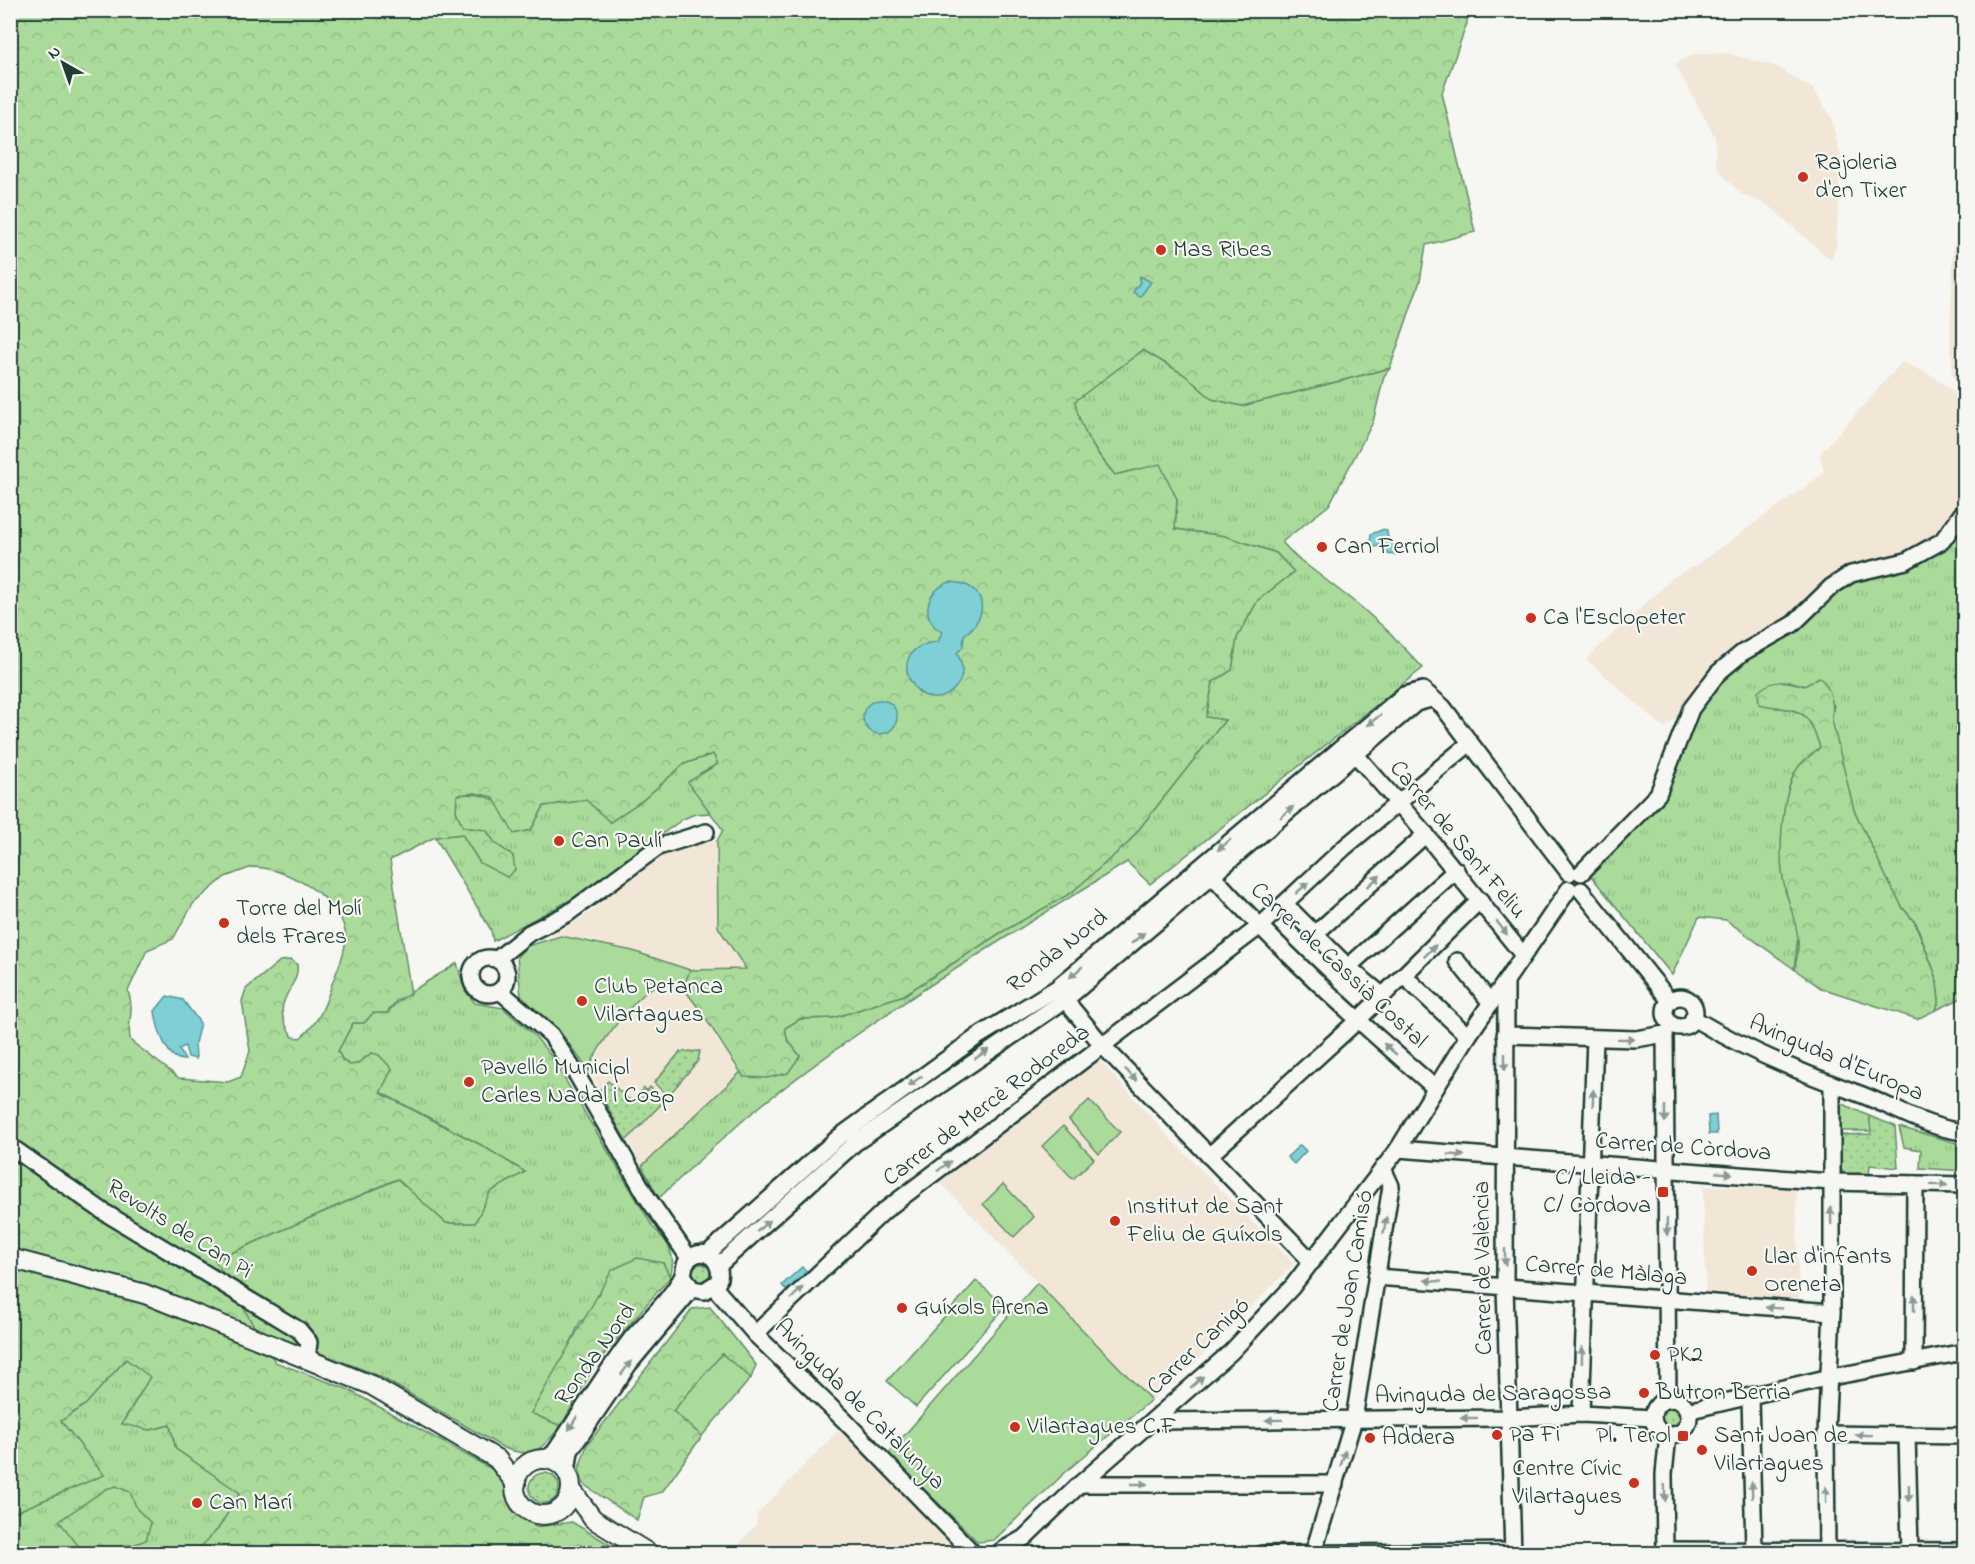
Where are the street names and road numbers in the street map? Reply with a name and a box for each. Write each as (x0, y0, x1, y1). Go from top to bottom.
street label: Carrer de Sant Feliu (1380, 753, 1534, 927)
street label: Carrer de Cassià Costal (1241, 874, 1435, 1058)
street label: Ronda Nord (1000, 901, 1116, 1003)
street label: Avinguda d'Europa (1743, 1006, 1929, 1112)
street label: Carrer de Mercè Rodoreda (876, 1016, 1098, 1196)
street label: Carrer de Còrdova (1594, 1124, 1772, 1172)
street label: Revolts de Can Pi (99, 1171, 259, 1289)
street label: Carrer de València (1465, 1181, 1503, 1355)
street label: Carrer de Joan Camisó (1314, 1188, 1384, 1414)
street label: Carrer de Màlaga (1523, 1247, 1689, 1297)
street label: Carrer Canigó (1139, 1290, 1259, 1404)
street label: Ronda Nord (547, 1296, 646, 1414)
street label: Avinguda de Catalunya (764, 1311, 953, 1500)
street label: Avinguda de Saragossa (1374, 1375, 1612, 1415)

